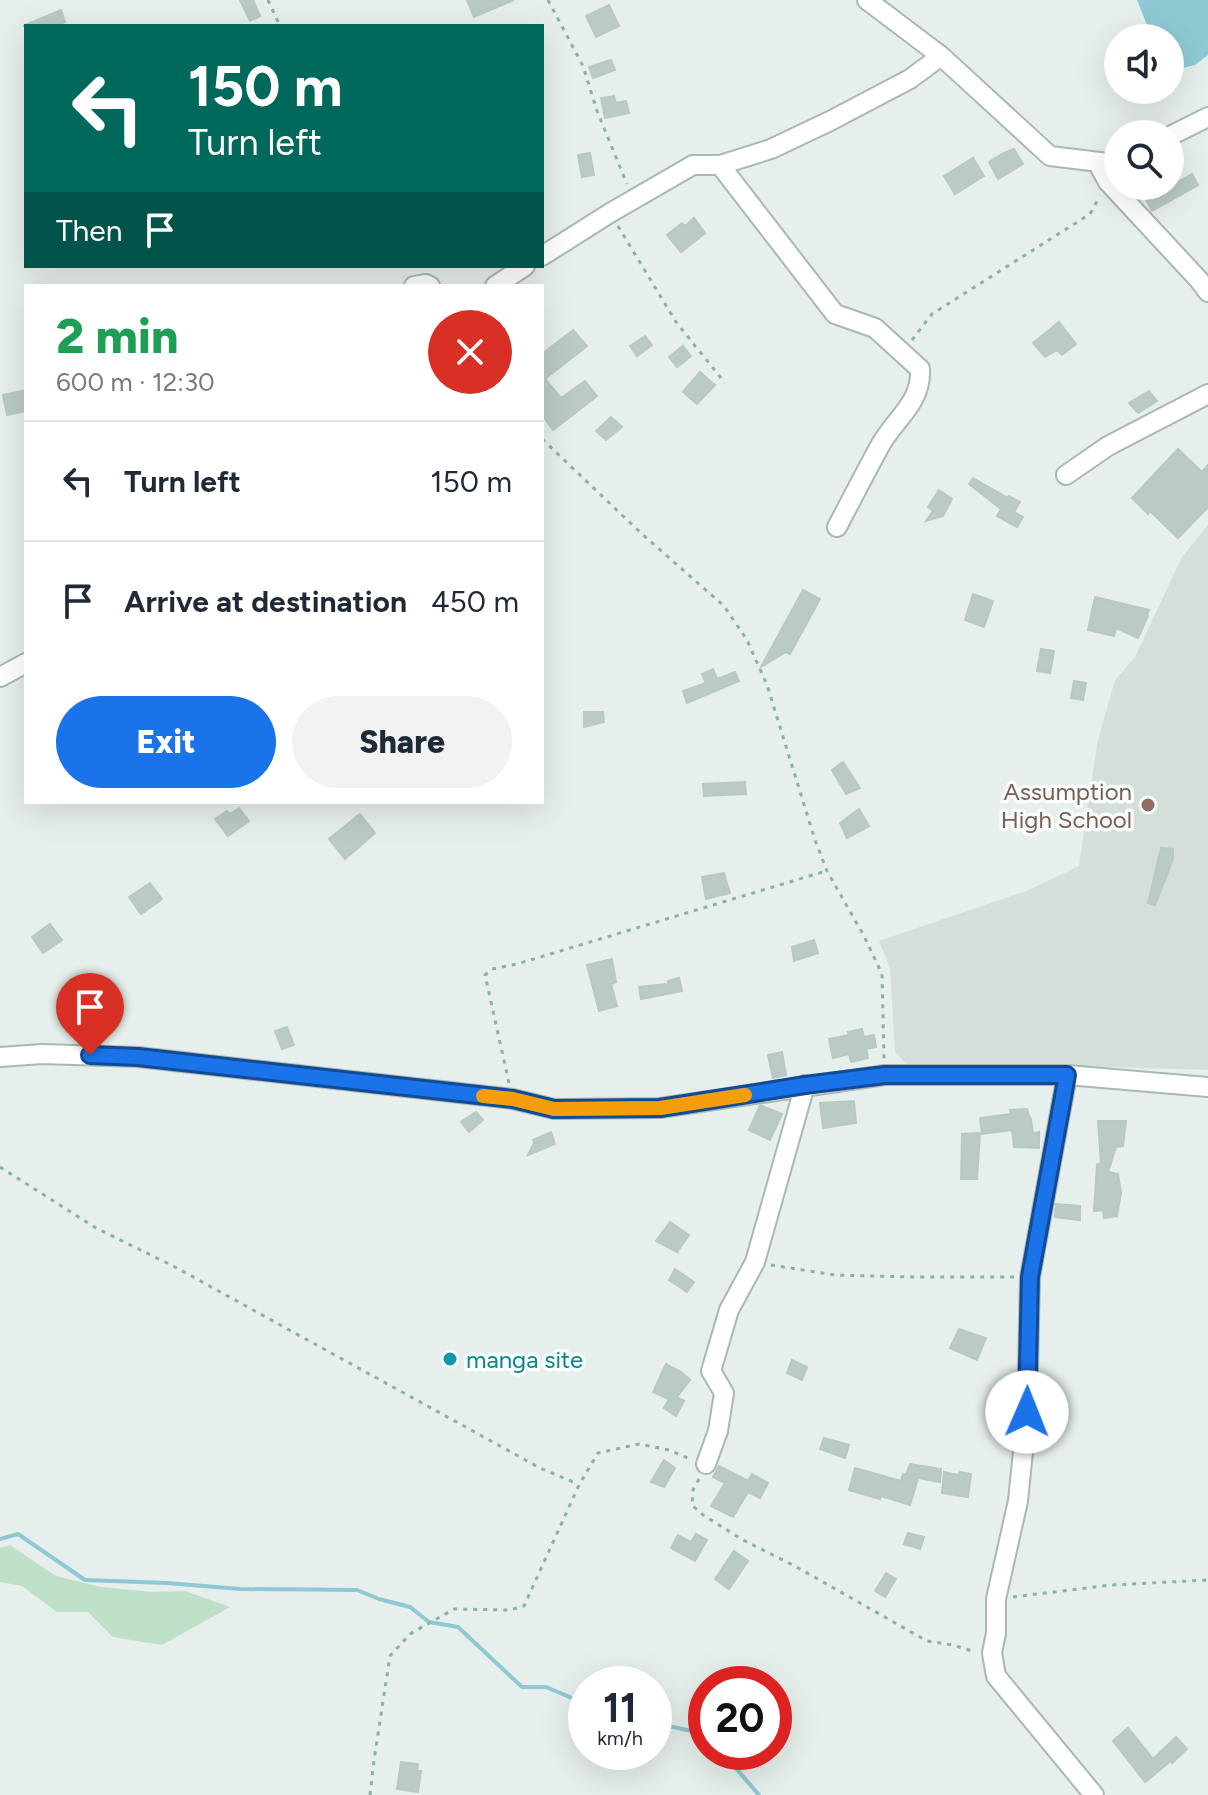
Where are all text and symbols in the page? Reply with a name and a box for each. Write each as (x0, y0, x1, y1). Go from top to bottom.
map controls (1104, 24, 1184, 200)
button: sound (1104, 24, 1184, 104)
text: 150 m (188, 53, 343, 120)
icon: left (56, 56, 160, 160)
button: search (1104, 120, 1184, 200)
text: Turn left (188, 121, 322, 164)
icon: arrive (138, 208, 182, 252)
text: Then (56, 212, 122, 249)
text: 2 min (56, 307, 179, 365)
button: close (428, 310, 512, 394)
text: 600 m · 12:30 (56, 366, 215, 398)
icon: left (56, 459, 100, 503)
text: Turn left (124, 463, 241, 500)
text: 150 m (430, 463, 512, 500)
icon: arrive (56, 579, 100, 623)
text: Arrive at destination (124, 583, 407, 620)
text: 450 m (431, 583, 519, 620)
button: Exit (56, 696, 276, 788)
button: Share (292, 696, 512, 788)
place label: Assumption High School (1001, 777, 1132, 834)
marker: Assumption High School (1139, 796, 1157, 814)
pin (56, 973, 124, 1055)
icon: arrive (68, 985, 112, 1029)
place label: manga site (466, 1345, 583, 1374)
marker: manga site (441, 1350, 459, 1368)
position arrow (985, 1370, 1069, 1454)
speed limit sign: 20 (688, 1666, 792, 1770)
text: 11 (603, 1684, 637, 1732)
text: km/h (597, 1726, 643, 1750)

